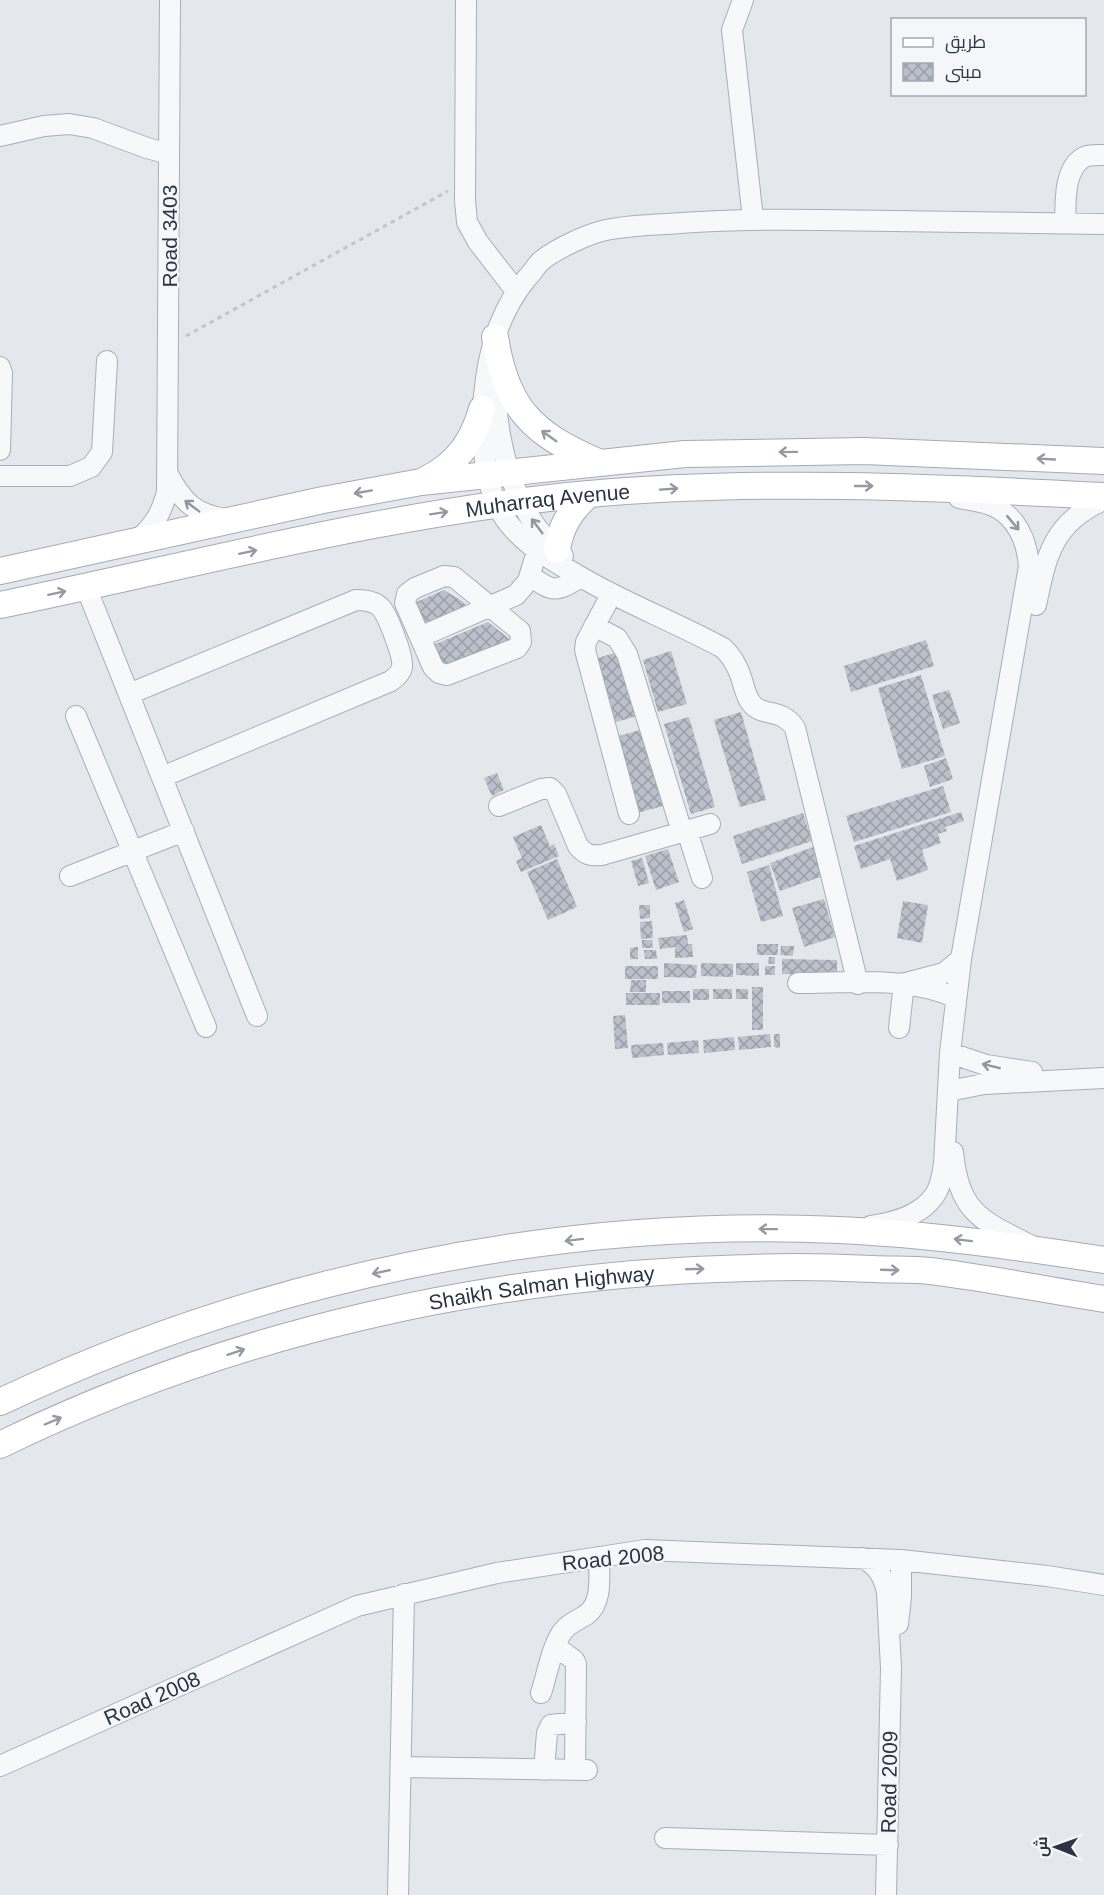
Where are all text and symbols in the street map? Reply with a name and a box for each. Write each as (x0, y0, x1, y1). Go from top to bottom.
legend (891, 18, 1086, 96)
text: طريق (945, 32, 986, 54)
text: مبنى (945, 62, 982, 83)
street label: Road 3403 (158, 185, 181, 287)
one-way arrow (542, 430, 558, 442)
one-way arrow (778, 446, 798, 458)
one-way arrow (1036, 453, 1056, 464)
street label: Muharraq Avenue (464, 479, 631, 521)
one-way arrow (853, 480, 873, 492)
one-way arrow (658, 483, 678, 494)
one-way arrow (354, 487, 374, 498)
one-way arrow (185, 499, 201, 512)
one-way arrow (429, 507, 448, 518)
one-way arrow (1006, 515, 1020, 530)
one-way arrow (531, 519, 543, 535)
one-way arrow (238, 546, 257, 557)
one-way arrow (47, 587, 67, 598)
one-way arrow (982, 1059, 1001, 1071)
one-way arrow (759, 1223, 779, 1235)
one-way arrow (564, 1235, 584, 1246)
one-way arrow (953, 1235, 973, 1246)
street label: Shaikh Salman Highway (427, 1261, 656, 1314)
one-way arrow (684, 1263, 704, 1275)
one-way arrow (879, 1264, 899, 1275)
one-way arrow (372, 1266, 391, 1278)
one-way arrow (226, 1345, 245, 1356)
one-way arrow (44, 1415, 62, 1426)
street label: Road 2008 (561, 1541, 665, 1575)
street label: Road 2008 (100, 1667, 204, 1729)
street label: Road 2009 (877, 1730, 901, 1834)
north arrow (1026, 1817, 1086, 1877)
text: ش (1033, 1836, 1051, 1857)

